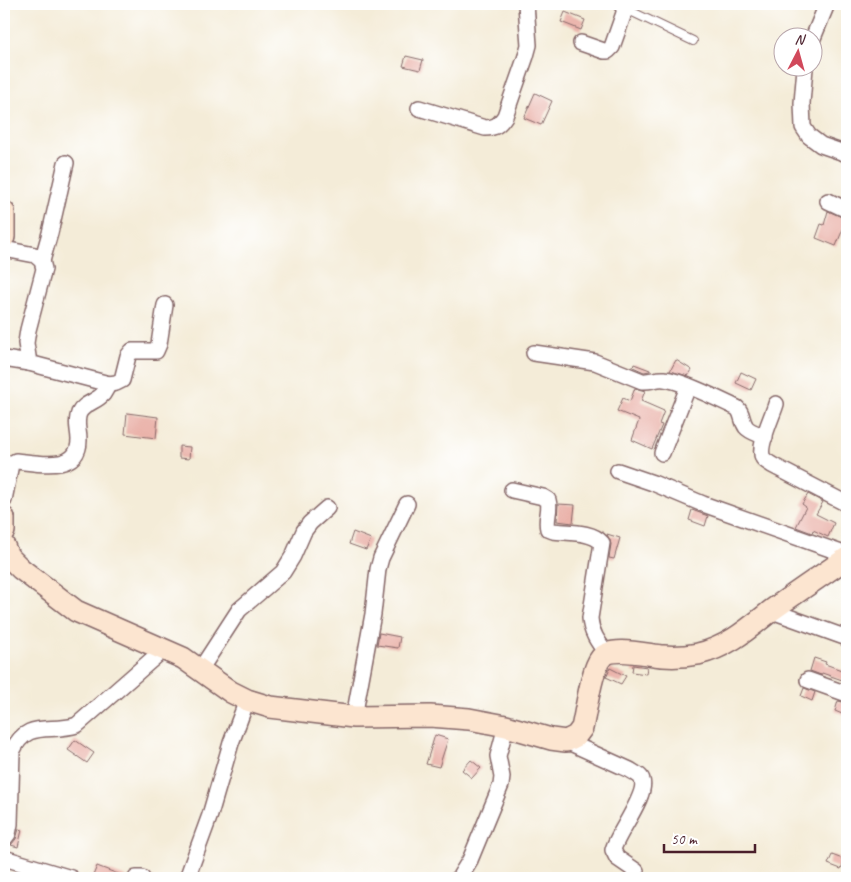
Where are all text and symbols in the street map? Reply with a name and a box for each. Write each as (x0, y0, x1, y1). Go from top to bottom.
north arrow (774, 28, 824, 78)
text: N (794, 31, 807, 49)
scale bar (664, 822, 755, 854)
text: 50 m (671, 830, 698, 849)

